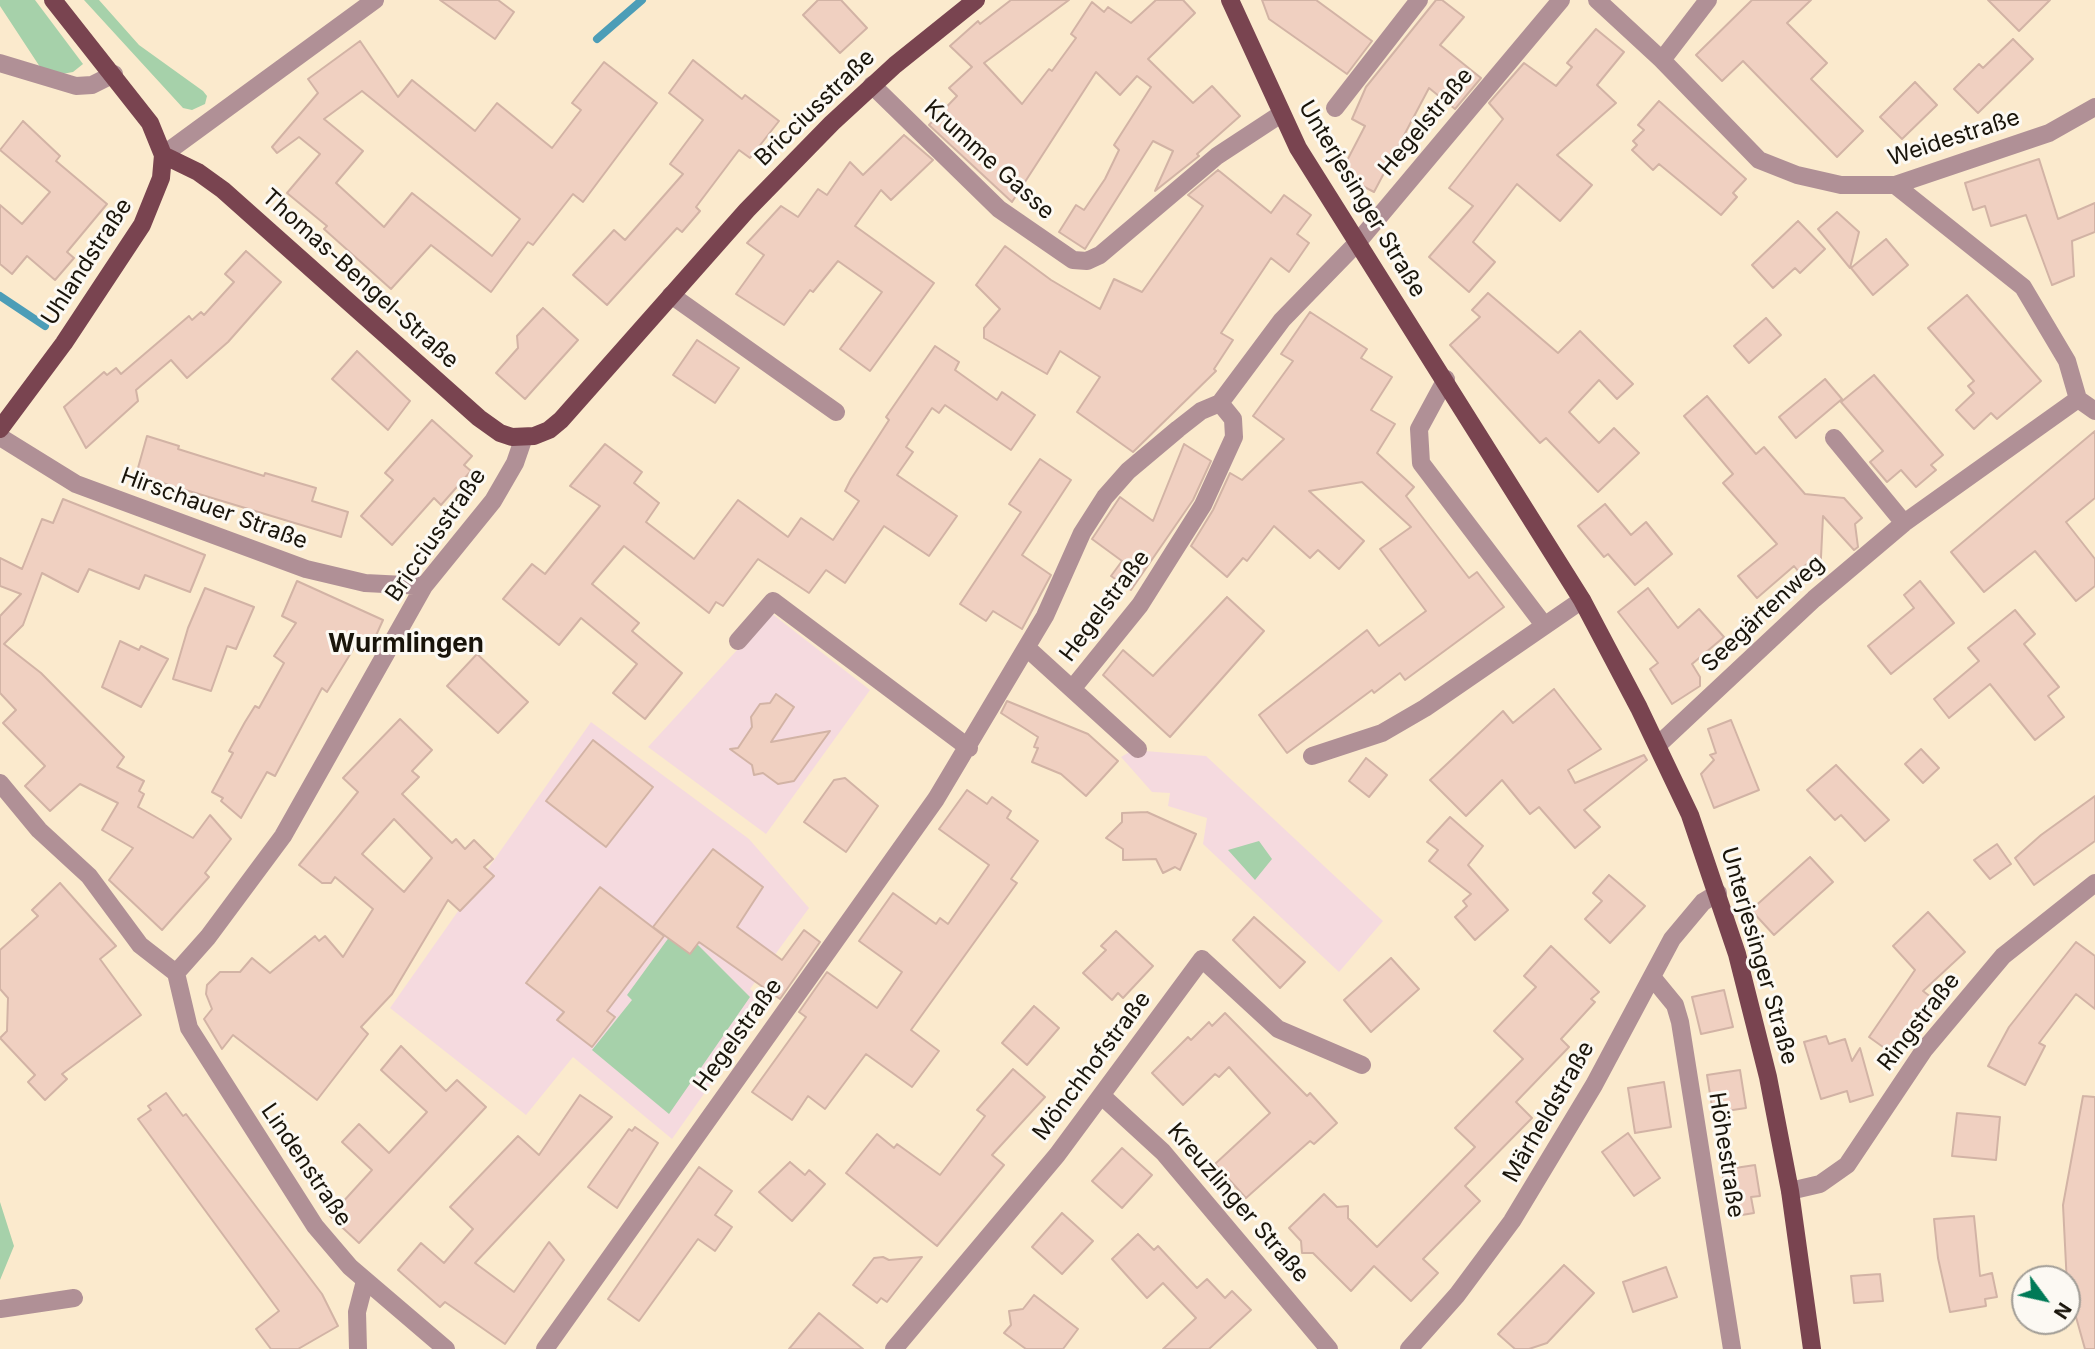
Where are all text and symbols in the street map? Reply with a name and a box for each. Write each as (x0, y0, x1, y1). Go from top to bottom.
street label: Bricciusstraße (749, 44, 881, 172)
street label: Hegelstraße (1373, 62, 1479, 182)
street label: Krumme Gasse (918, 94, 1060, 226)
street label: Unterjesinger Straße (1292, 96, 1432, 302)
street label: Weidestraße (1885, 104, 2023, 172)
street label: Thomas-Bengel-Straße (256, 183, 464, 375)
street label: Uhlandstraße (36, 193, 138, 331)
street label: Hirschauer Straße (117, 462, 311, 556)
street label: Bricciusstraße (380, 463, 492, 607)
street label: Hegelstraße (1054, 545, 1156, 667)
street label: Seegärtenweg (1696, 550, 1830, 678)
district label: Wurmlingen (328, 628, 484, 660)
street label: Unterjesinger Straße (1715, 844, 1803, 1068)
street label: Ringstraße (1872, 967, 1966, 1077)
street label: Hegelstraße (688, 973, 788, 1097)
street label: Mönchhofstraße (1027, 986, 1157, 1146)
street label: Märheldstraße (1498, 1037, 1600, 1187)
street label: Höhestraße (1702, 1090, 1750, 1220)
street label: Lindenstraße (255, 1098, 357, 1232)
street label: Kreuzlinger Straße (1161, 1118, 1315, 1288)
north arrow (2011, 1265, 2081, 1335)
text: N (2049, 1298, 2076, 1323)

